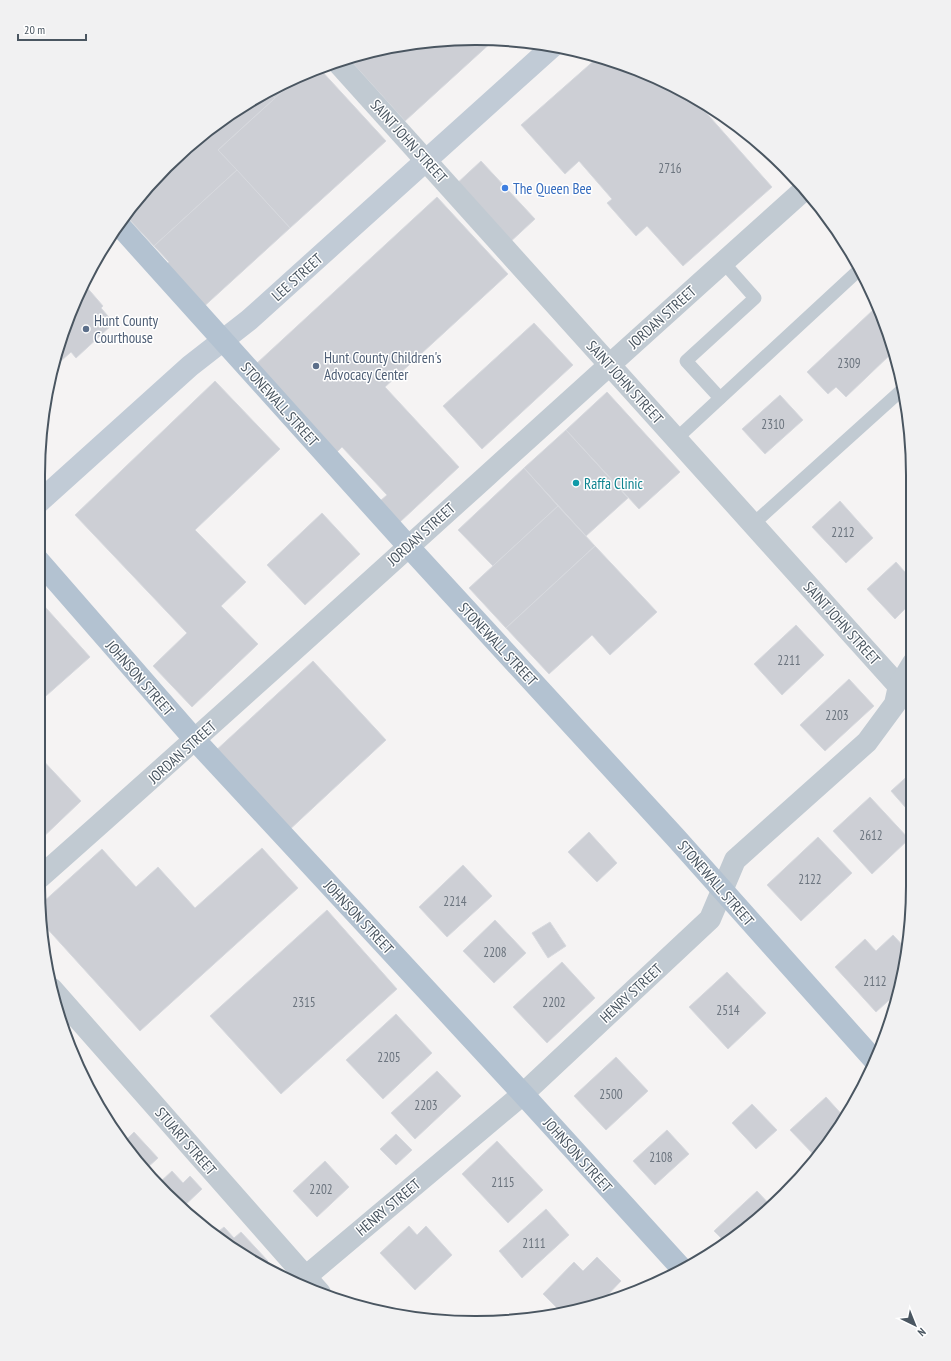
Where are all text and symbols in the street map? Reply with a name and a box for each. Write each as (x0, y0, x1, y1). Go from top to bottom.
scale bar (18, 16, 86, 42)
text: 20 m (24, 22, 45, 37)
street label: SAINT JOHN STREET (367, 95, 452, 187)
house number: 2716 (658, 160, 682, 177)
place label: The Queen Bee (513, 179, 592, 198)
marker: The Queen Bee (500, 183, 510, 193)
street label: LEE STREET (268, 249, 327, 305)
street label: JORDAN STREET (623, 281, 700, 353)
place label: Hunt County Courthouse (94, 311, 159, 347)
marker: Hunt County Courthouse (81, 324, 91, 334)
street label: SAINT JOHN STREET (583, 336, 668, 428)
place label: Hunt County Children's Advocacy Center (324, 348, 442, 384)
house number: 2309 (837, 355, 861, 372)
street label: STONEWALL STREET (237, 358, 323, 450)
marker: Hunt County Children's Advocacy Center (311, 361, 321, 371)
house number: 2310 (761, 416, 785, 433)
place label: Raffa Clinic (584, 474, 644, 493)
marker: Raffa Clinic (571, 478, 581, 488)
street label: JORDAN STREET (382, 498, 459, 570)
house number: 2212 (831, 524, 855, 541)
street label: SAINT JOHN STREET (800, 577, 885, 669)
street label: STONEWALL STREET (455, 598, 542, 690)
street label: JOHNSON STREET (101, 636, 178, 720)
house number: 2211 (777, 652, 801, 669)
house number: 2203 (825, 707, 849, 724)
street label: JORDAN STREET (143, 716, 220, 788)
house number: 2612 (859, 827, 883, 844)
street label: STONEWALL STREET (674, 836, 758, 930)
house number: 2122 (798, 871, 822, 888)
street label: JOHNSON STREET (319, 875, 398, 958)
house number: 2214 (443, 893, 467, 910)
house number: 2208 (483, 944, 507, 961)
street label: HENRY STREET (596, 959, 666, 1027)
house number: 2112 (863, 973, 887, 990)
house number: 2315 (292, 994, 316, 1011)
house number: 2202 (542, 994, 566, 1011)
house number: 2514 (716, 1002, 740, 1019)
house number: 2205 (377, 1049, 401, 1066)
house number: 2500 (599, 1086, 623, 1103)
house number: 2203 (414, 1097, 438, 1114)
street label: STUART STREET (151, 1103, 221, 1179)
street label: JOHNSON STREET (539, 1113, 617, 1196)
house number: 2108 (649, 1149, 673, 1166)
street label: HENRY STREET (352, 1174, 424, 1240)
house number: 2115 (491, 1174, 515, 1191)
house number: 2202 (309, 1181, 333, 1198)
house number: 2111 (522, 1235, 546, 1252)
north arrow (895, 1305, 935, 1345)
text: N (915, 1325, 929, 1339)

